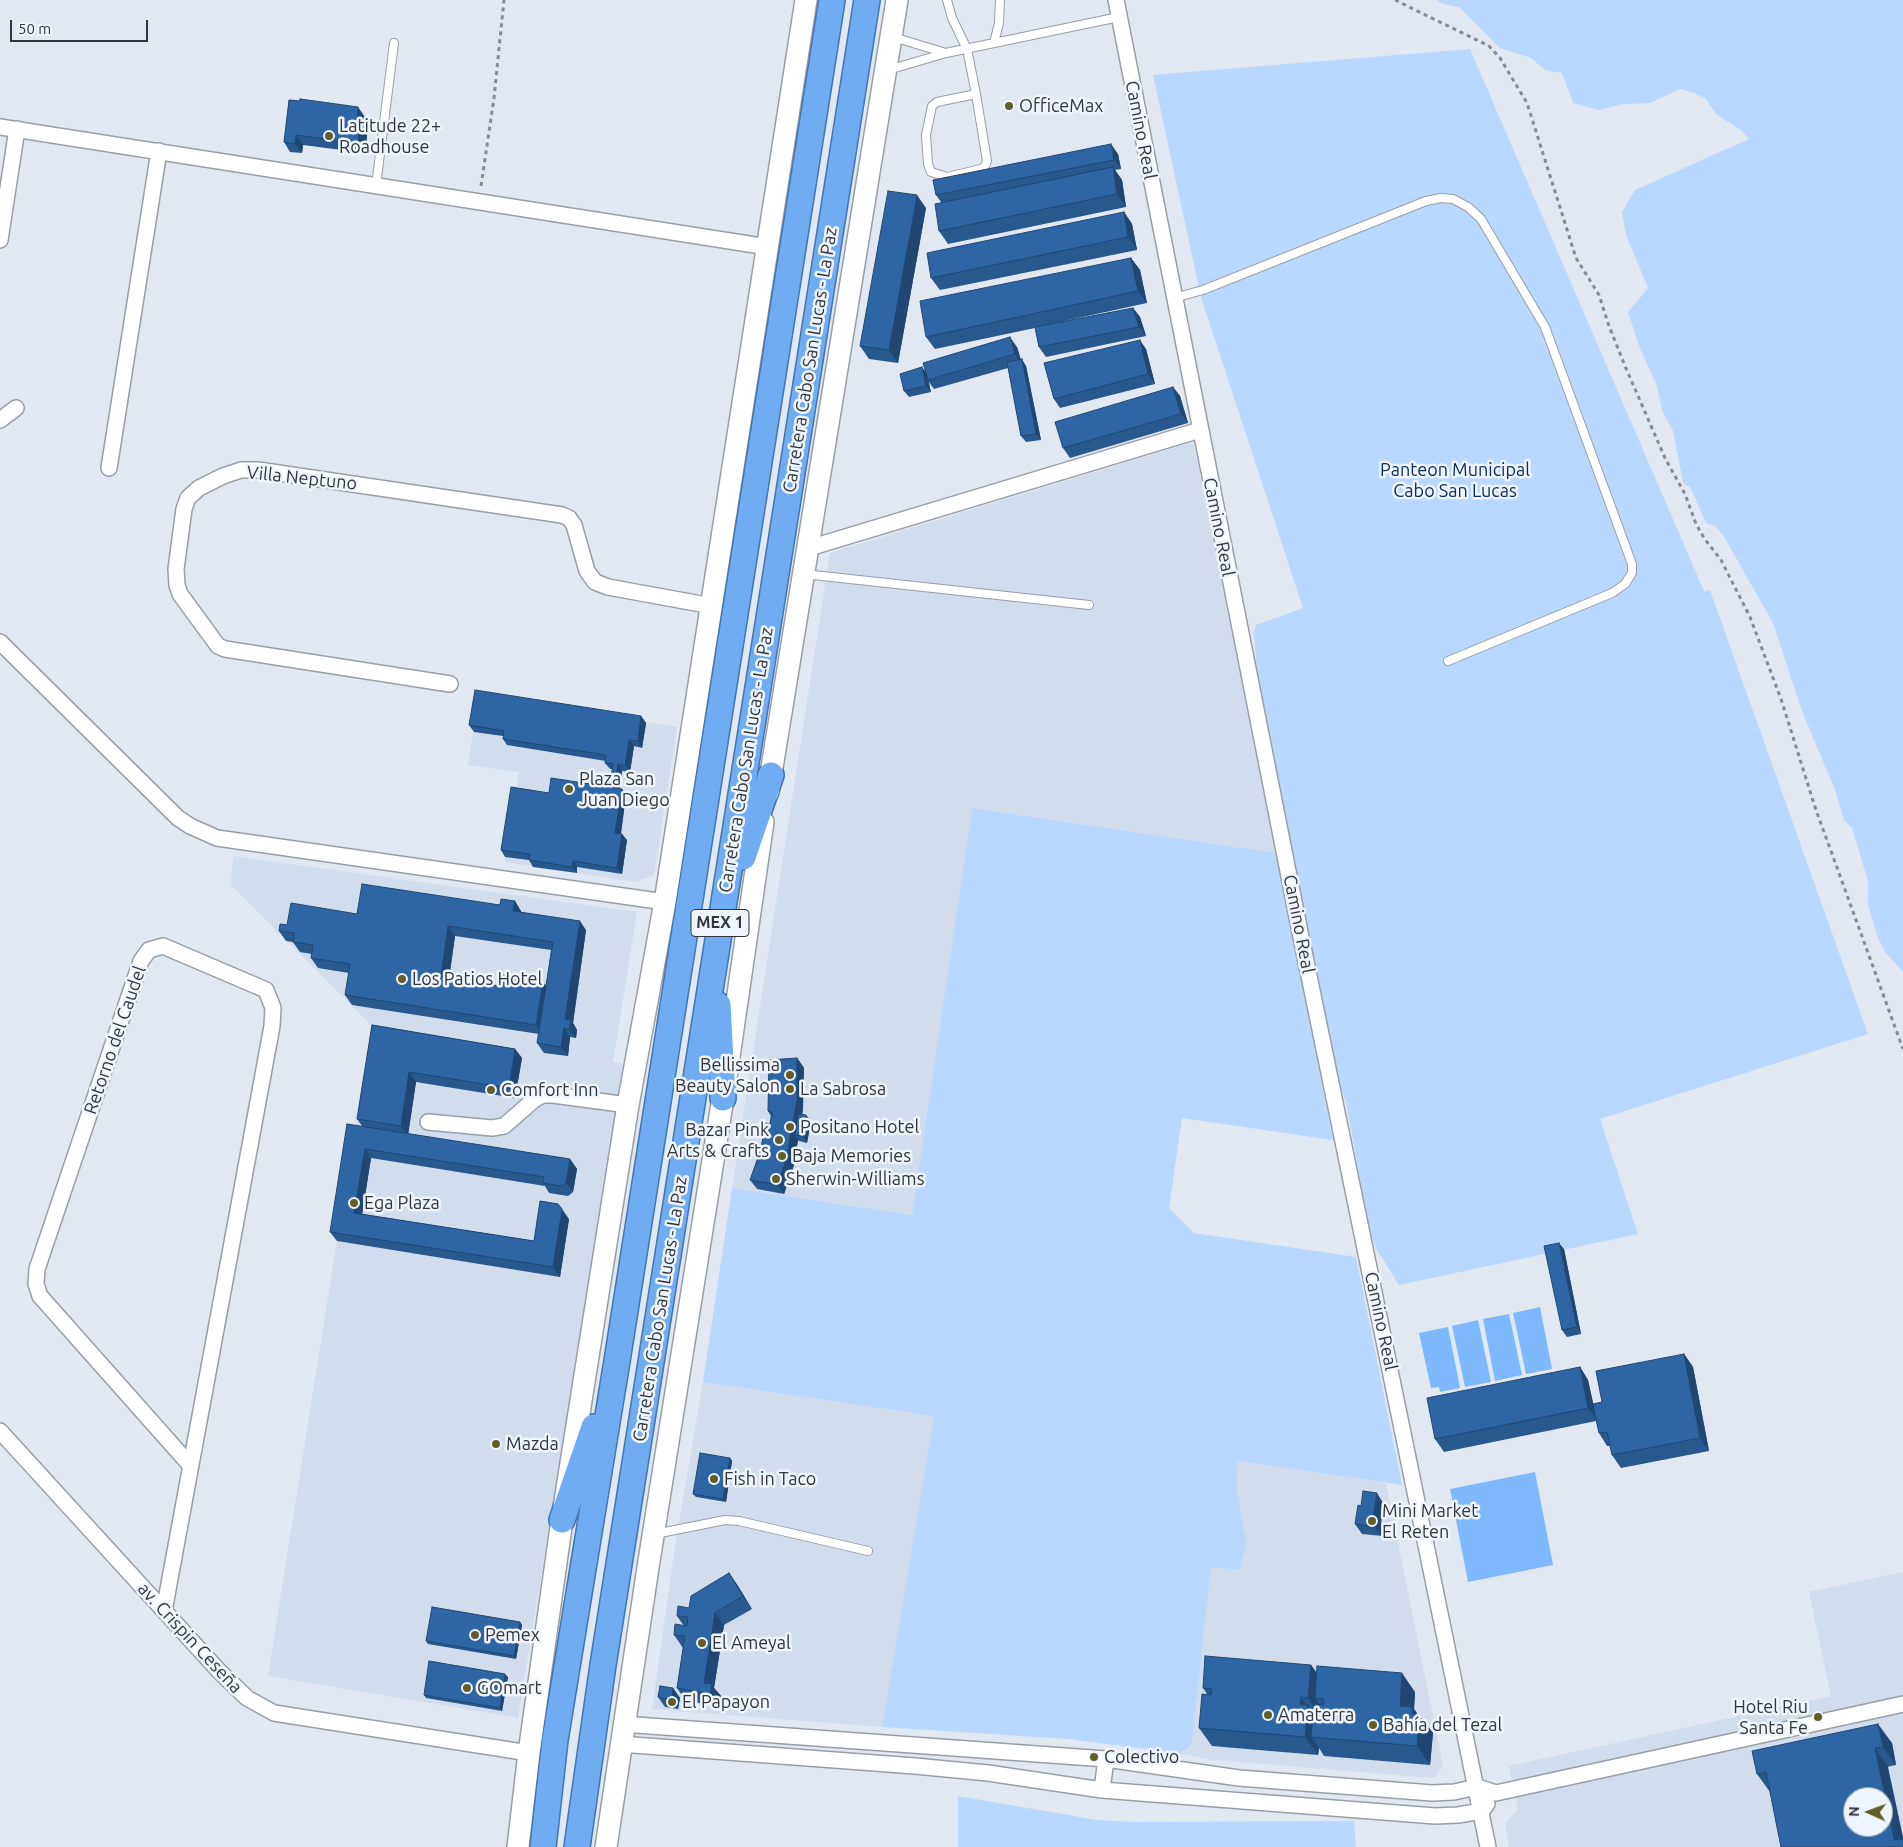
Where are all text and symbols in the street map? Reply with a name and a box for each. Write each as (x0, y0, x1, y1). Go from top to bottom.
scale bar (12, 10, 150, 42)
text: 50 m (18, 20, 51, 37)
street label: Camino Real (1121, 79, 1161, 181)
place label: OfficeMax (1019, 95, 1103, 117)
marker: OfficeMax (1003, 100, 1015, 112)
place label: Latitude 22+ Roadhouse (339, 115, 441, 158)
marker: Latitude 22+ Roadhouse (323, 130, 335, 142)
street label: Carretera Cabo San Lucas - La Paz (778, 226, 842, 494)
park label: Panteon Municipal Cabo San Lucas (1380, 459, 1530, 502)
street label: Villa Neptuno (246, 461, 358, 495)
street label: Camino Real (1199, 476, 1239, 578)
street label: Carretera Cabo San Lucas - La Paz (714, 626, 778, 894)
place label: Plaza San Juan Diego (579, 768, 670, 811)
marker: Plaza San Juan Diego (563, 783, 575, 795)
street label: Camino Real (1279, 873, 1319, 975)
road number: MEX 1 (691, 910, 749, 936)
street label: Retorno del Caudel (79, 963, 151, 1117)
place label: Los Patios Hotel (412, 968, 542, 990)
marker: Los Patios Hotel (396, 973, 408, 985)
place label: Bellissima Beauty Salon (675, 1054, 780, 1096)
marker: Bellissima Beauty Salon (784, 1069, 796, 1081)
place label: La Sabrosa (800, 1078, 886, 1100)
place label: Comfort Inn (501, 1079, 599, 1101)
marker: La Sabrosa (784, 1083, 796, 1095)
marker: Comfort Inn (485, 1084, 497, 1096)
place label: Positano Hotel (800, 1116, 919, 1138)
place label: Bazar Pink Arts & Crafts (667, 1119, 769, 1162)
marker: Positano Hotel (784, 1121, 796, 1133)
marker: Bazar Pink Arts & Crafts (773, 1134, 785, 1146)
place label: Baja Memories (792, 1145, 911, 1167)
marker: Baja Memories (776, 1150, 788, 1162)
place label: Sherwin-Williams (786, 1168, 924, 1190)
marker: Sherwin-Williams (770, 1173, 782, 1185)
street label: Carretera Cabo San Lucas - La Paz (628, 1175, 692, 1443)
place label: Ega Plaza (364, 1192, 440, 1214)
marker: Ega Plaza (348, 1197, 360, 1209)
street label: Camino Real (1360, 1270, 1402, 1372)
place label: Mazda (506, 1433, 559, 1455)
marker: Mazda (490, 1438, 502, 1450)
place label: Fish in Taco (724, 1468, 816, 1490)
marker: Fish in Taco (708, 1473, 720, 1485)
place label: Mini Market El Reten (1382, 1500, 1478, 1542)
marker: Mini Market El Reten (1366, 1515, 1378, 1527)
street label: av. Crispin Ceseña (133, 1578, 247, 1698)
place label: Pemex (485, 1624, 540, 1646)
marker: Pemex (469, 1629, 481, 1641)
place label: El Ameyal (712, 1632, 791, 1654)
marker: El Ameyal (696, 1637, 708, 1649)
place label: GOmart (477, 1677, 542, 1699)
marker: GOmart (461, 1682, 473, 1694)
place label: El Papayon (682, 1691, 770, 1713)
marker: El Papayon (666, 1696, 678, 1708)
place label: Hotel Riu Santa Fe (1733, 1696, 1808, 1738)
place label: Amaterra (1278, 1704, 1354, 1726)
marker: Amaterra (1262, 1709, 1274, 1721)
marker: Hotel Riu Santa Fe (1812, 1711, 1824, 1723)
place label: Bahía del Tezal (1383, 1714, 1502, 1736)
marker: Bahía del Tezal (1367, 1719, 1379, 1731)
place label: Colectivo (1104, 1746, 1179, 1768)
marker: Colectivo (1088, 1751, 1100, 1763)
north arrow (1843, 1787, 1893, 1837)
text: N (1846, 1806, 1862, 1817)

